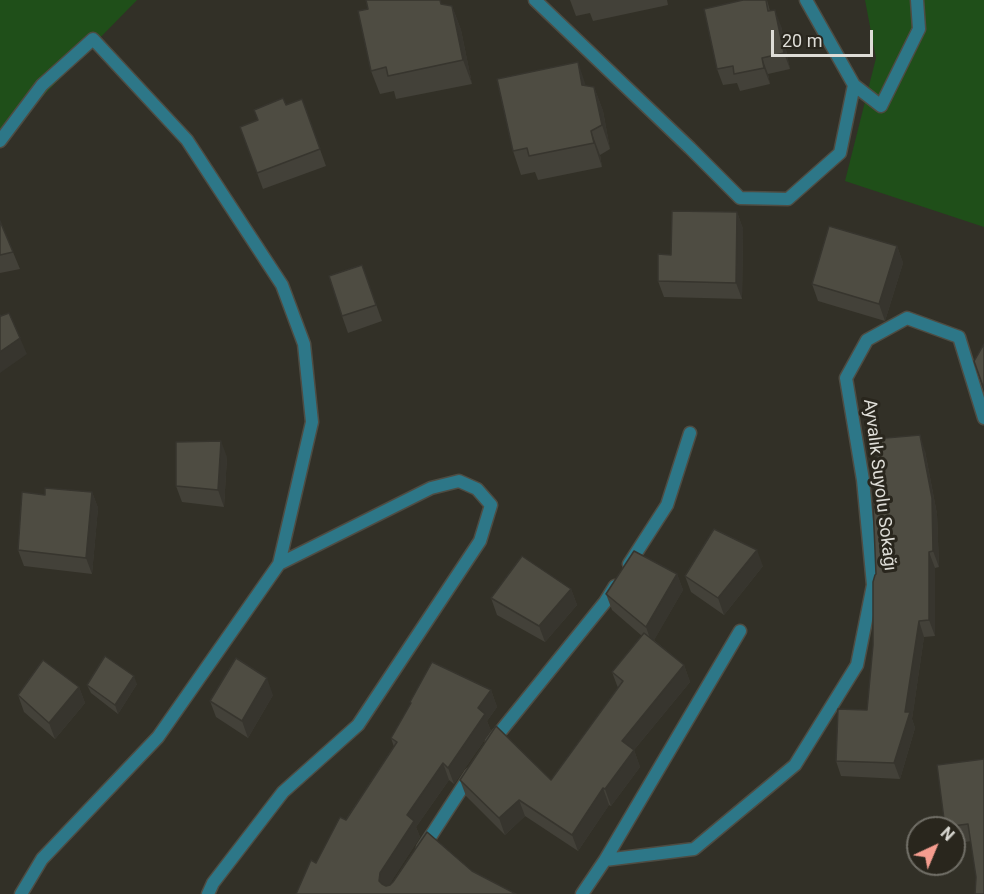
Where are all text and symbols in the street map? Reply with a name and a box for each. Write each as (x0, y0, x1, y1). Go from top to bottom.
scale bar (774, 18, 876, 56)
text: 20 m (782, 30, 822, 51)
street label: Ayvalık Suyolu Sokağı (858, 398, 900, 572)
north arrow (906, 816, 966, 876)
text: N (937, 823, 958, 845)

